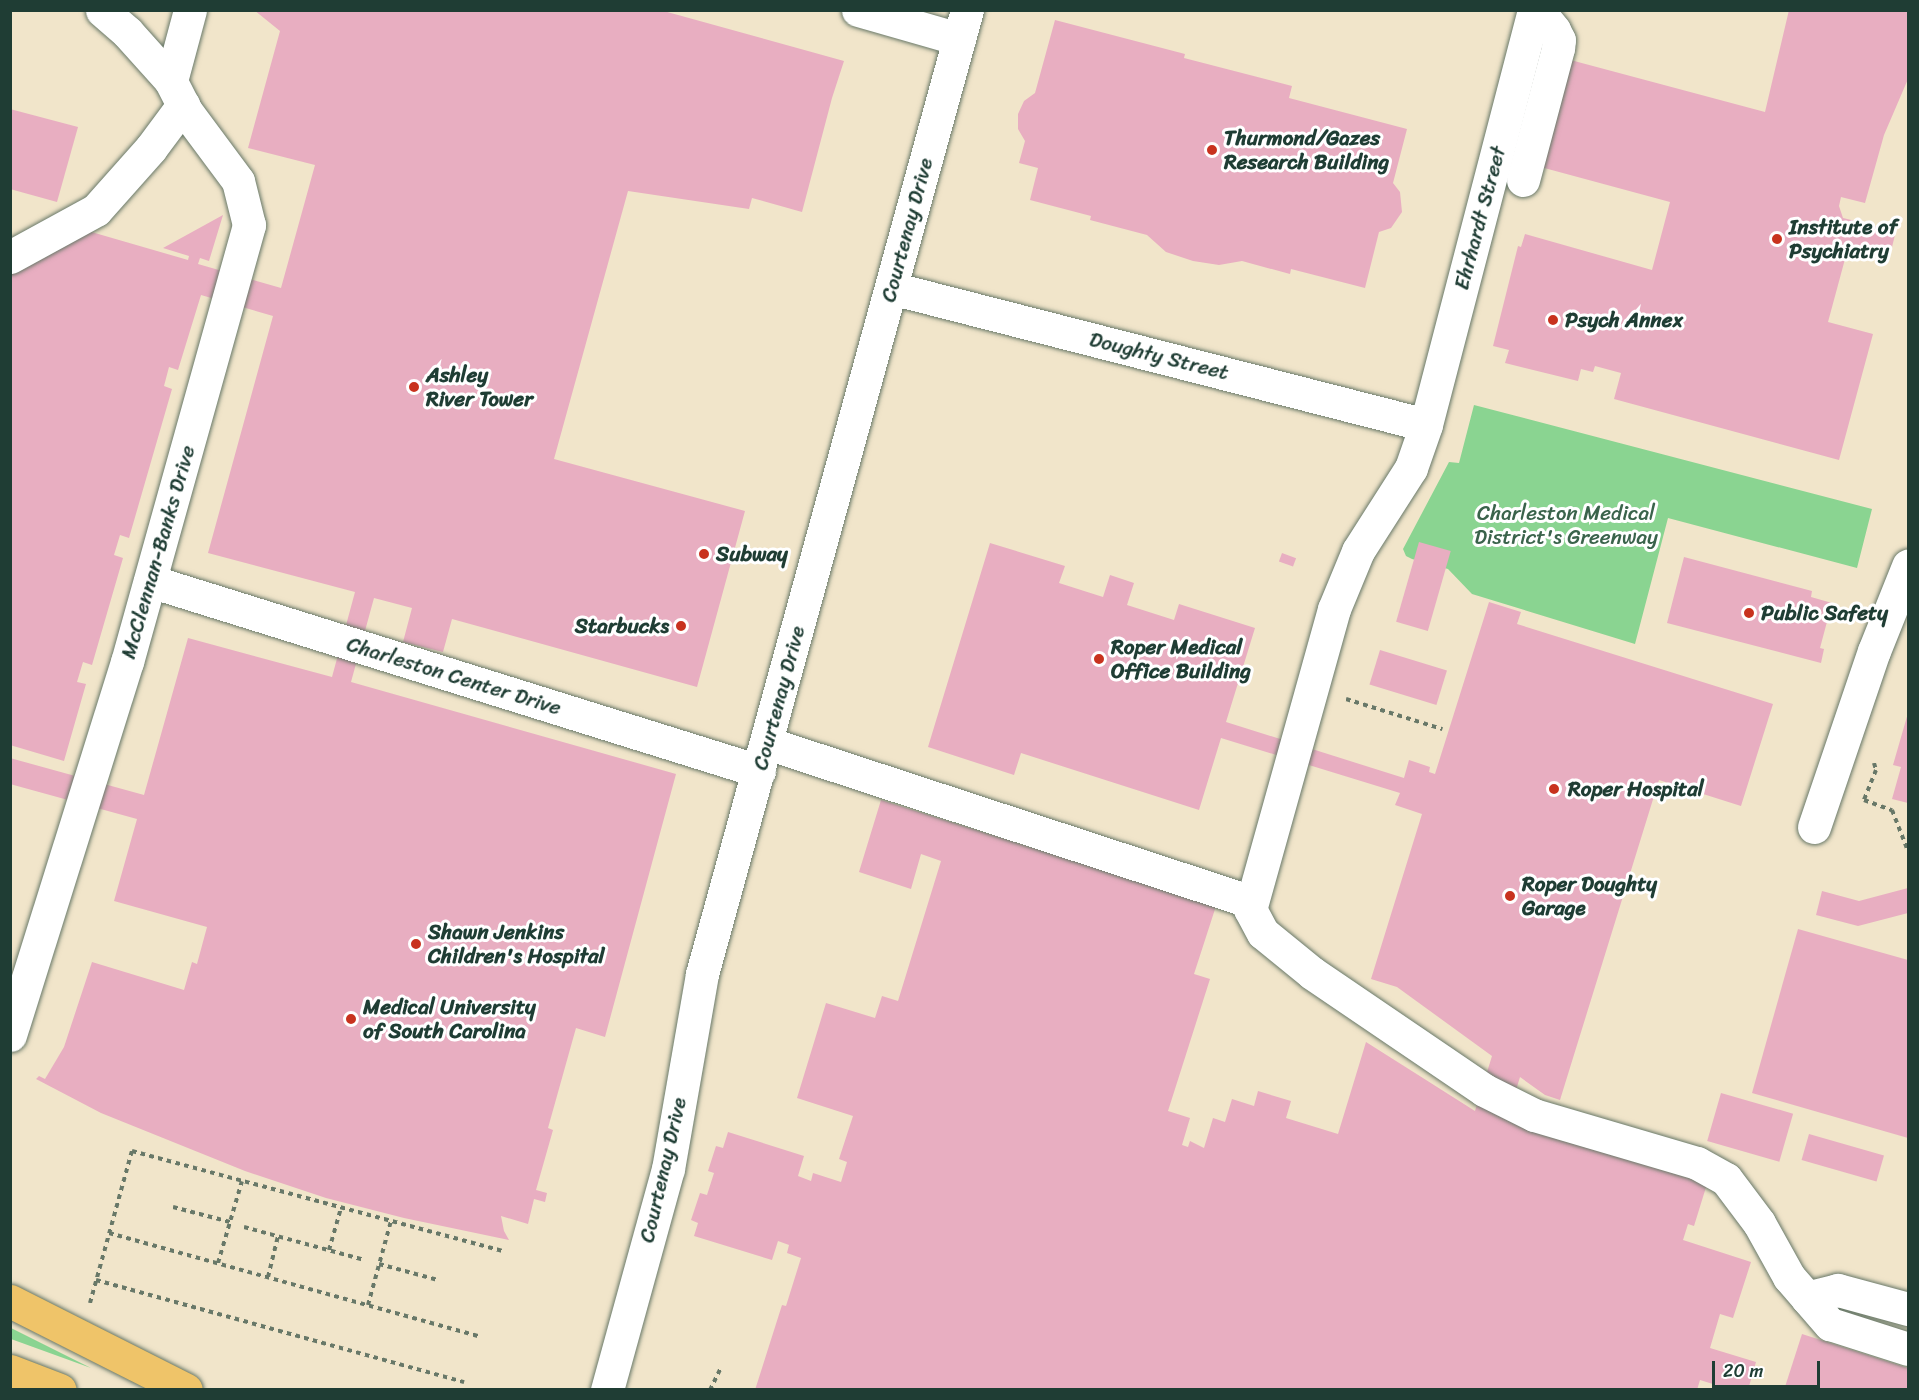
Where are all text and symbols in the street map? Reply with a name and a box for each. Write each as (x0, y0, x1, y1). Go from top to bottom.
place label: Thurmond/Gazes Research Building (1224, 125, 1389, 175)
marker: Thurmond/Gazes Research Building (1205, 143, 1219, 157)
street label: Ehrhardt Street (1449, 144, 1511, 292)
street label: Courtenay Drive (876, 155, 938, 305)
place label: Institute of Psychiatry (1789, 214, 1898, 264)
marker: Institute of Psychiatry (1770, 232, 1784, 246)
place label: Psych Annex (1565, 307, 1683, 333)
marker: Psych Annex (1546, 313, 1560, 327)
street label: Doughty Street (1087, 327, 1231, 385)
place label: Ashley River Tower (426, 362, 534, 412)
marker: Ashley River Tower (407, 380, 421, 394)
street label: McClennan-Banks Drive (115, 442, 201, 662)
park label: Charleston Medical District's Greenway (1474, 500, 1658, 550)
place label: Subway (716, 541, 788, 567)
marker: Subway (697, 547, 711, 561)
place label: Public Safety (1761, 600, 1888, 626)
marker: Public Safety (1742, 606, 1756, 620)
place label: Starbucks (575, 613, 669, 639)
marker: Starbucks (674, 619, 688, 633)
street label: Courtenay Drive (748, 623, 810, 773)
street label: Charleston Center Drive (344, 631, 564, 721)
place label: Roper Medical Office Building (1111, 634, 1251, 684)
marker: Roper Medical Office Building (1092, 652, 1106, 666)
place label: Roper Hospital (1568, 776, 1704, 802)
marker: Roper Hospital (1545, 780, 1563, 798)
place label: Roper Doughty Garage (1522, 871, 1657, 921)
marker: Roper Doughty Garage (1503, 889, 1517, 903)
place label: Shawn Jenkins Children's Hospital (428, 919, 605, 969)
marker: Shawn Jenkins Children's Hospital (409, 937, 423, 951)
place label: Medical University of South Carolina (363, 994, 536, 1044)
marker: Medical University of South Carolina (344, 1012, 358, 1026)
street label: Courtenay Drive (634, 1095, 692, 1245)
scale bar (1715, 1349, 1823, 1387)
text: 20 m (1723, 1355, 1763, 1387)

